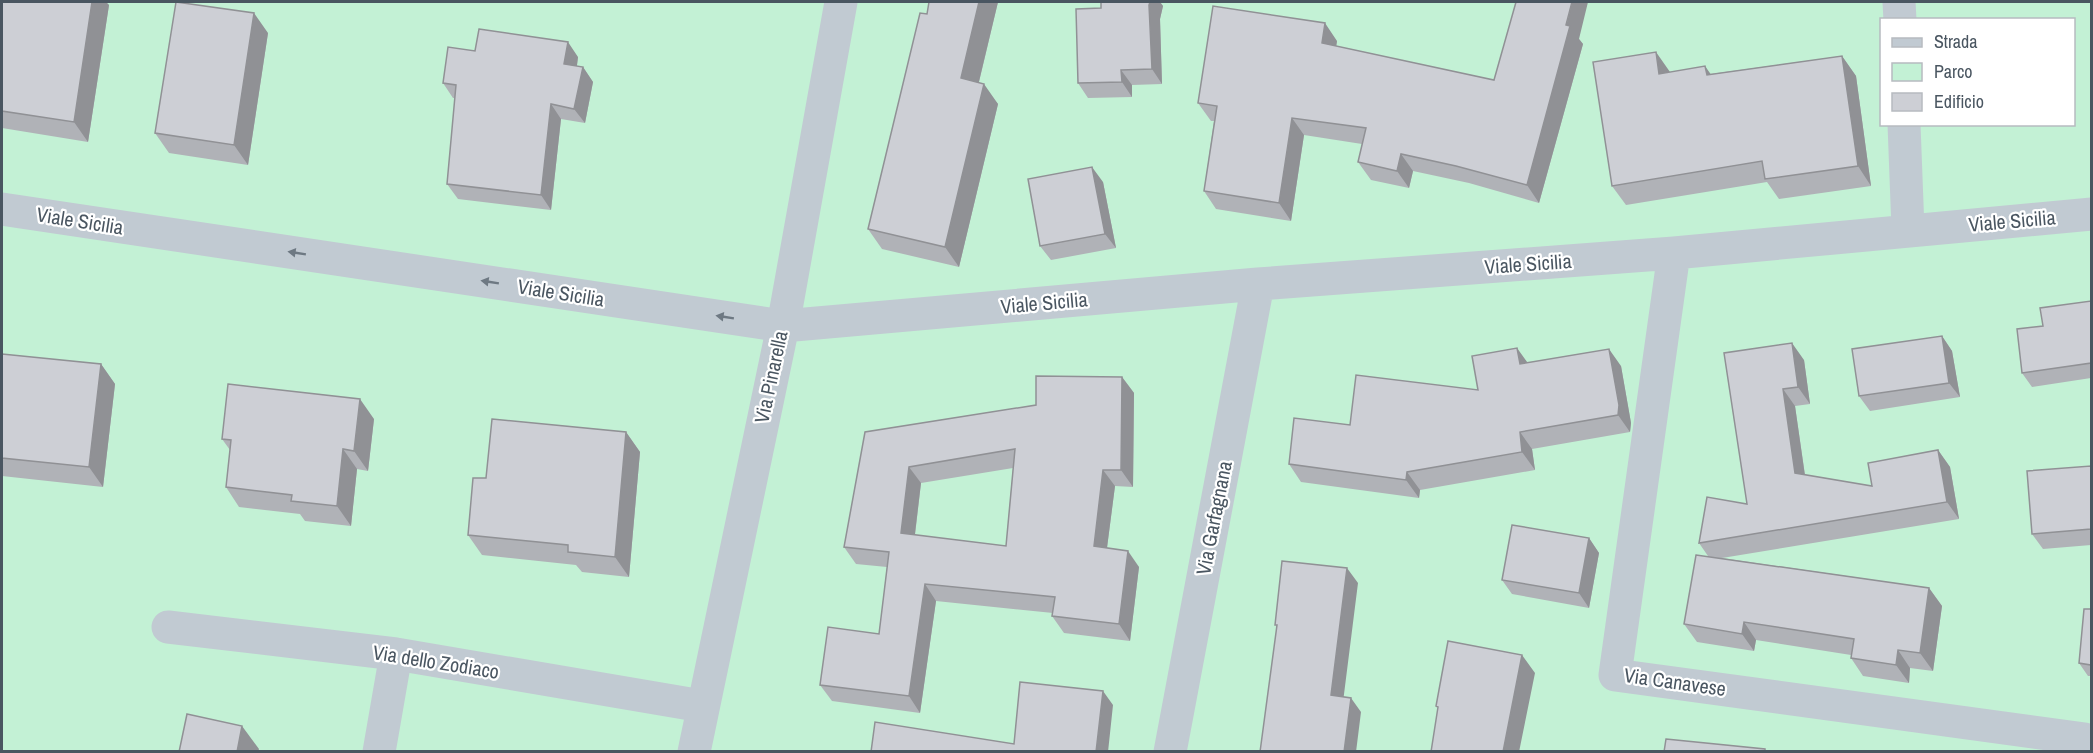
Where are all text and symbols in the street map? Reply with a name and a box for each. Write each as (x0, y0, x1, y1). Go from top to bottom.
legend (1880, 18, 2075, 126)
text: Strada (1934, 29, 1978, 54)
text: Parco (1934, 59, 1973, 84)
text: Edificio (1934, 89, 1984, 114)
street label: Viale Sicilia (35, 200, 125, 241)
street label: Viale Sicilia (1967, 203, 2057, 238)
street label: Viale Sicilia (1484, 247, 1572, 280)
one-way arrow (288, 249, 307, 258)
street label: Viale Sicilia (516, 272, 606, 313)
one-way arrow (481, 277, 500, 286)
street label: Viale Sicilia (999, 285, 1089, 320)
one-way arrow (715, 312, 734, 321)
street label: Via Pinarella (748, 328, 793, 425)
street label: Via Garfagnana (1189, 459, 1238, 577)
street label: Via dello Zodiaco (371, 638, 501, 685)
street label: Via Canavese (1622, 661, 1728, 702)

